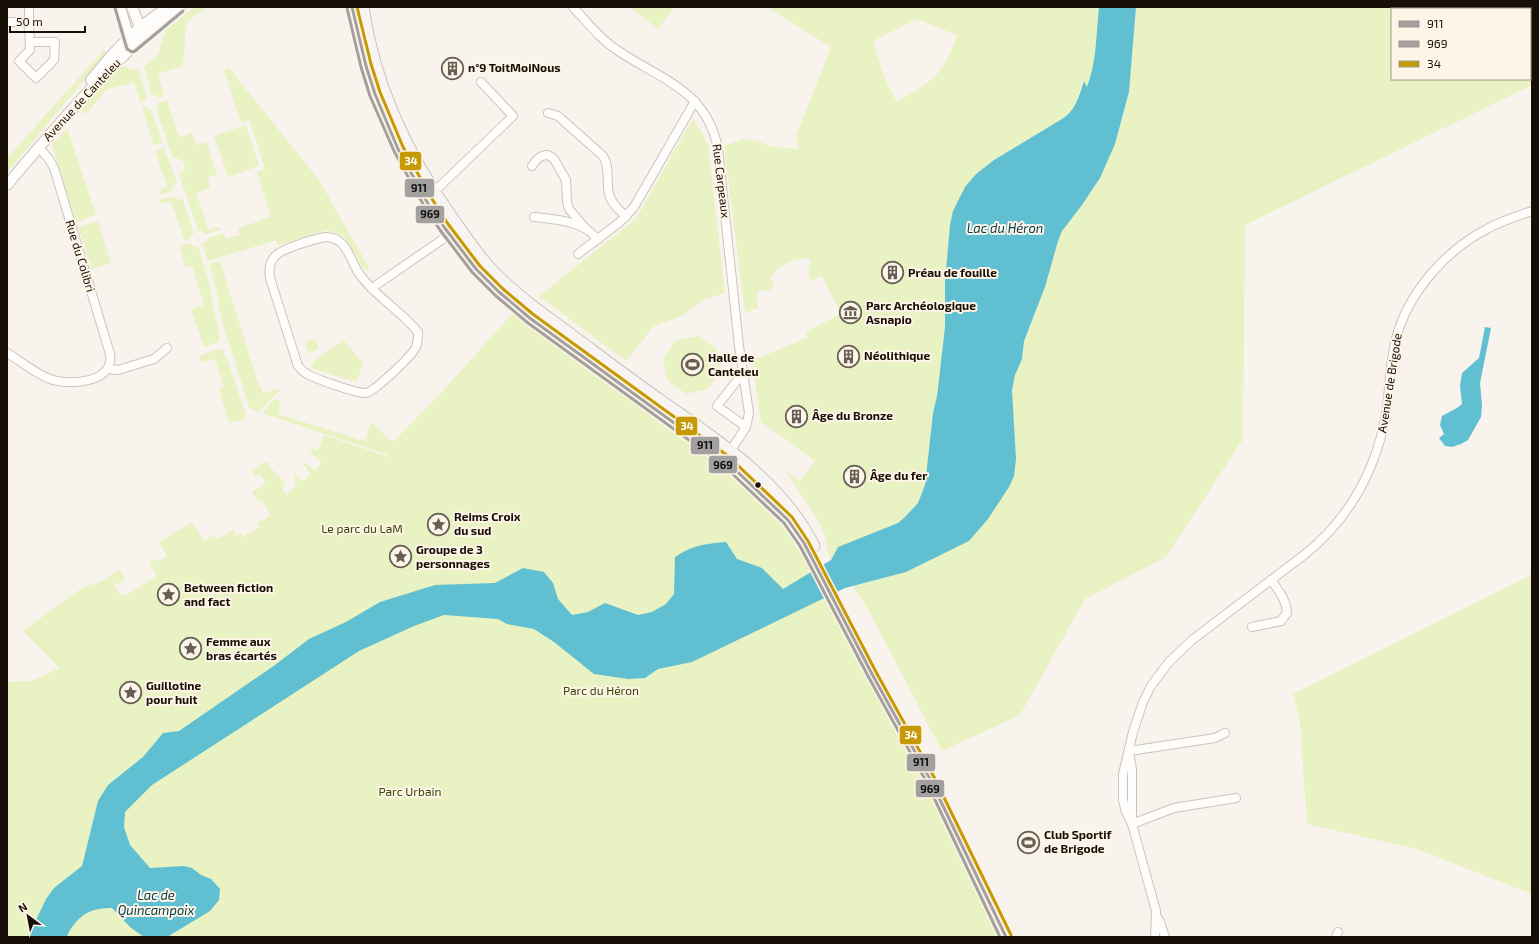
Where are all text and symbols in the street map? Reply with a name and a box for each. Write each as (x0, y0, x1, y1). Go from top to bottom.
scale bar (10, 8, 85, 34)
legend (1391, 8, 1531, 80)
text: 50 m (16, 14, 43, 28)
text: 911 (1427, 16, 1443, 30)
text: 969 (1427, 36, 1448, 50)
street label: Avenue de Canteleu (40, 55, 123, 143)
building icon: n°9 ToitMoiNous (440, 55, 466, 81)
text: 34 (1427, 56, 1441, 70)
place label: n°9 ToitMoiNous (468, 60, 561, 74)
street label: Rue Carpeaux (710, 143, 734, 219)
line badge: 34 (399, 151, 422, 171)
text: 34 (404, 154, 418, 167)
line badge: 911 (404, 178, 435, 198)
text: 911 (411, 181, 427, 194)
line badge: 969 (415, 205, 445, 224)
text: 969 (420, 207, 440, 220)
street label: Rue du Colibri (63, 218, 99, 293)
water label: Lac du Héron (967, 220, 1043, 236)
building icon: Préau de fouille (879, 260, 905, 286)
place label: Préau de fouille (908, 265, 997, 279)
place label: Parc Archéologique Asnapio (866, 298, 976, 326)
museum icon: Parc Archéologique Asnapio (837, 300, 863, 326)
street label: Avenue de Brigode (1374, 332, 1404, 434)
building icon: Néolithique (836, 343, 862, 369)
place label: Néolithique (864, 348, 930, 362)
place label: Halle de Canteleu (708, 350, 759, 378)
sports icon: Halle de Canteleu (679, 352, 705, 378)
building icon: Âge du Bronze (784, 403, 810, 429)
place label: Âge du Bronze (812, 408, 893, 422)
line badge: 34 (675, 416, 698, 436)
text: 34 (680, 419, 694, 432)
line badge: 911 (690, 436, 720, 455)
text: 911 (697, 438, 713, 451)
line badge: 969 (708, 455, 738, 474)
text: 969 (713, 458, 733, 471)
building icon: Âge du fer (842, 463, 868, 489)
place label: Âge du fer (870, 468, 927, 482)
unlabelled marker (753, 480, 763, 490)
place label: Reims Croix du sud (454, 509, 521, 537)
place icon: Reims Croix du sud (426, 511, 452, 537)
park label: Le parc du LaM (321, 521, 403, 535)
place label: Groupe de 3 personnages (416, 542, 490, 570)
place icon: Groupe de 3 personnages (388, 544, 414, 570)
place label: Between fiction and fact (184, 580, 273, 608)
place icon: Between fiction and fact (156, 582, 182, 608)
place label: Femme aux bras écartés (206, 634, 277, 662)
place icon: Femme aux bras écartés (177, 636, 203, 662)
place label: Guillotine pour huit (146, 678, 202, 706)
place icon: Guillotine pour huit (118, 680, 144, 706)
park label: Parc du Héron (563, 683, 639, 697)
line badge: 34 (899, 725, 922, 745)
text: 34 (904, 728, 918, 741)
line badge: 911 (906, 753, 936, 772)
text: 911 (913, 755, 929, 768)
line badge: 969 (915, 779, 945, 798)
text: 969 (920, 782, 940, 795)
park label: Parc Urbain (378, 784, 442, 798)
place label: Club Sportif de Brigode (1044, 827, 1112, 855)
sports icon: Club Sportif de Brigode (1015, 829, 1041, 855)
water label: Lac de Quincampoix (118, 887, 194, 918)
north arrow (8, 896, 48, 936)
text: N (16, 899, 29, 915)

